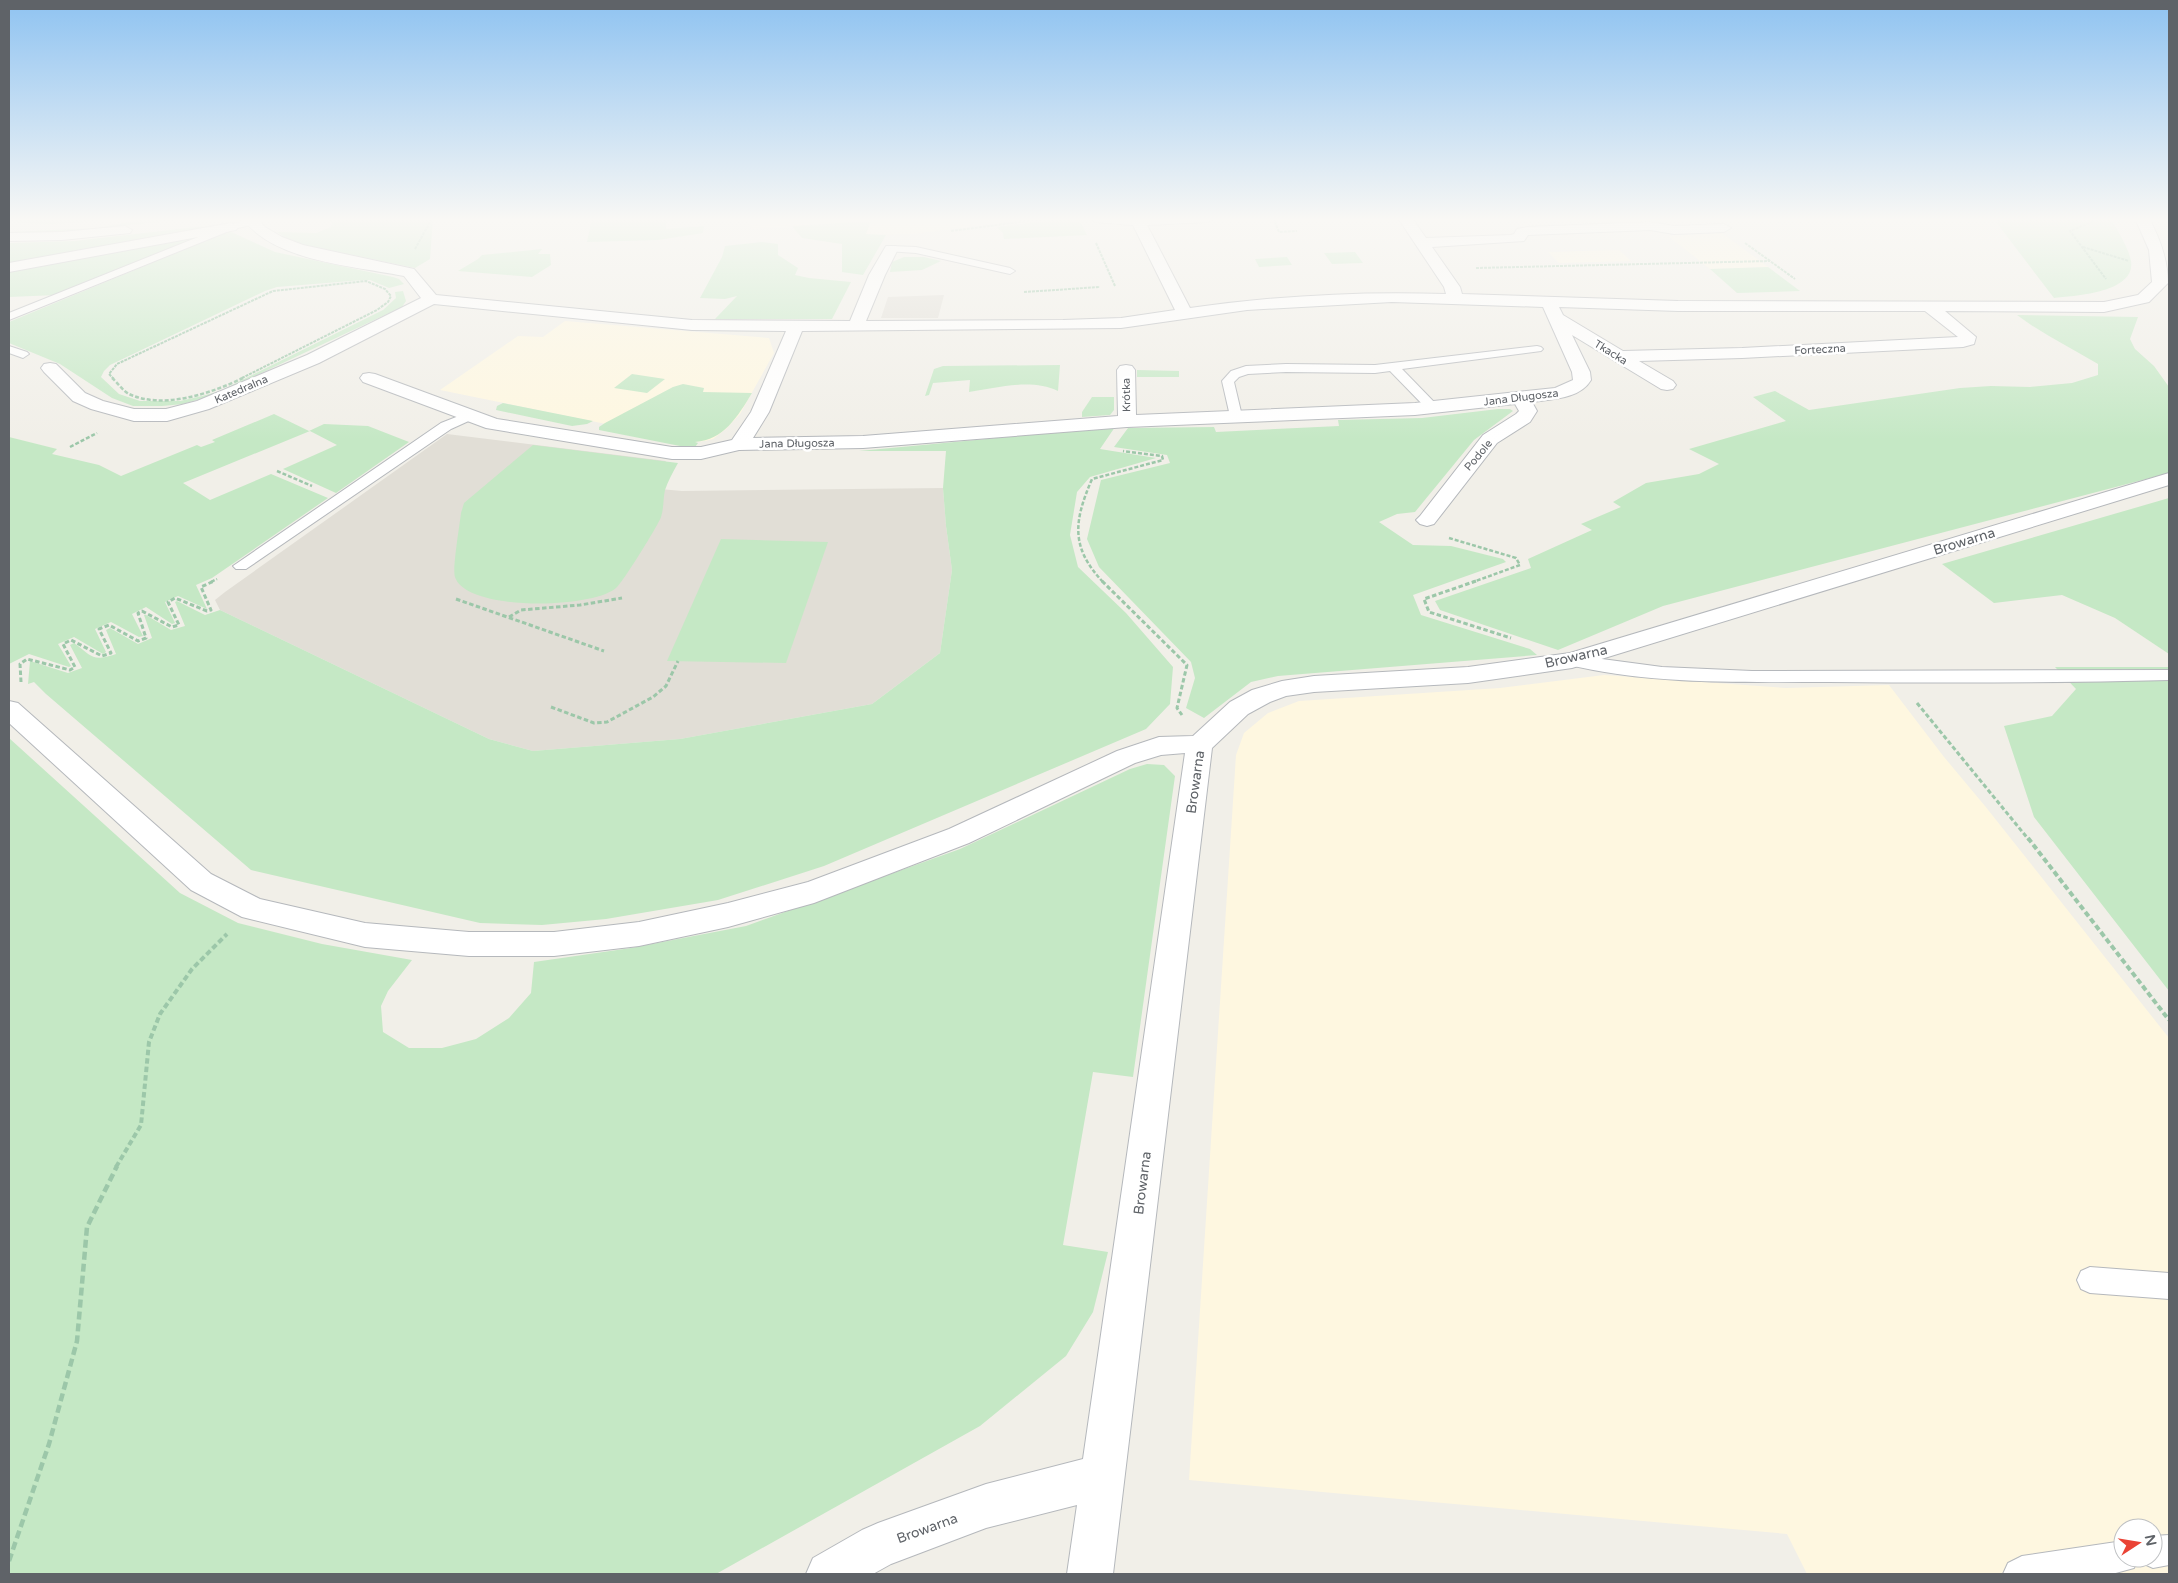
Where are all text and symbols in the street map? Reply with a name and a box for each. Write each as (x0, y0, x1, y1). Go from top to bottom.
street label: Tkacka (1592, 337, 1630, 368)
street label: Forteczna (1794, 342, 1846, 357)
street label: Katedralna (213, 372, 270, 407)
street label: Krótka (1120, 378, 1133, 412)
street label: Jana Długosza (1483, 386, 1559, 409)
street label: Jana Długosza (759, 436, 835, 451)
street label: Podole (1462, 437, 1495, 473)
street label: Browarna (1931, 524, 1997, 559)
street label: Browarna (1543, 641, 1609, 672)
street label: Browarna (1183, 749, 1208, 815)
street label: Browarna (1130, 1150, 1155, 1216)
street label: Browarna (894, 1510, 960, 1547)
north arrow (2113, 1518, 2163, 1568)
text: N (2141, 1533, 2160, 1548)

